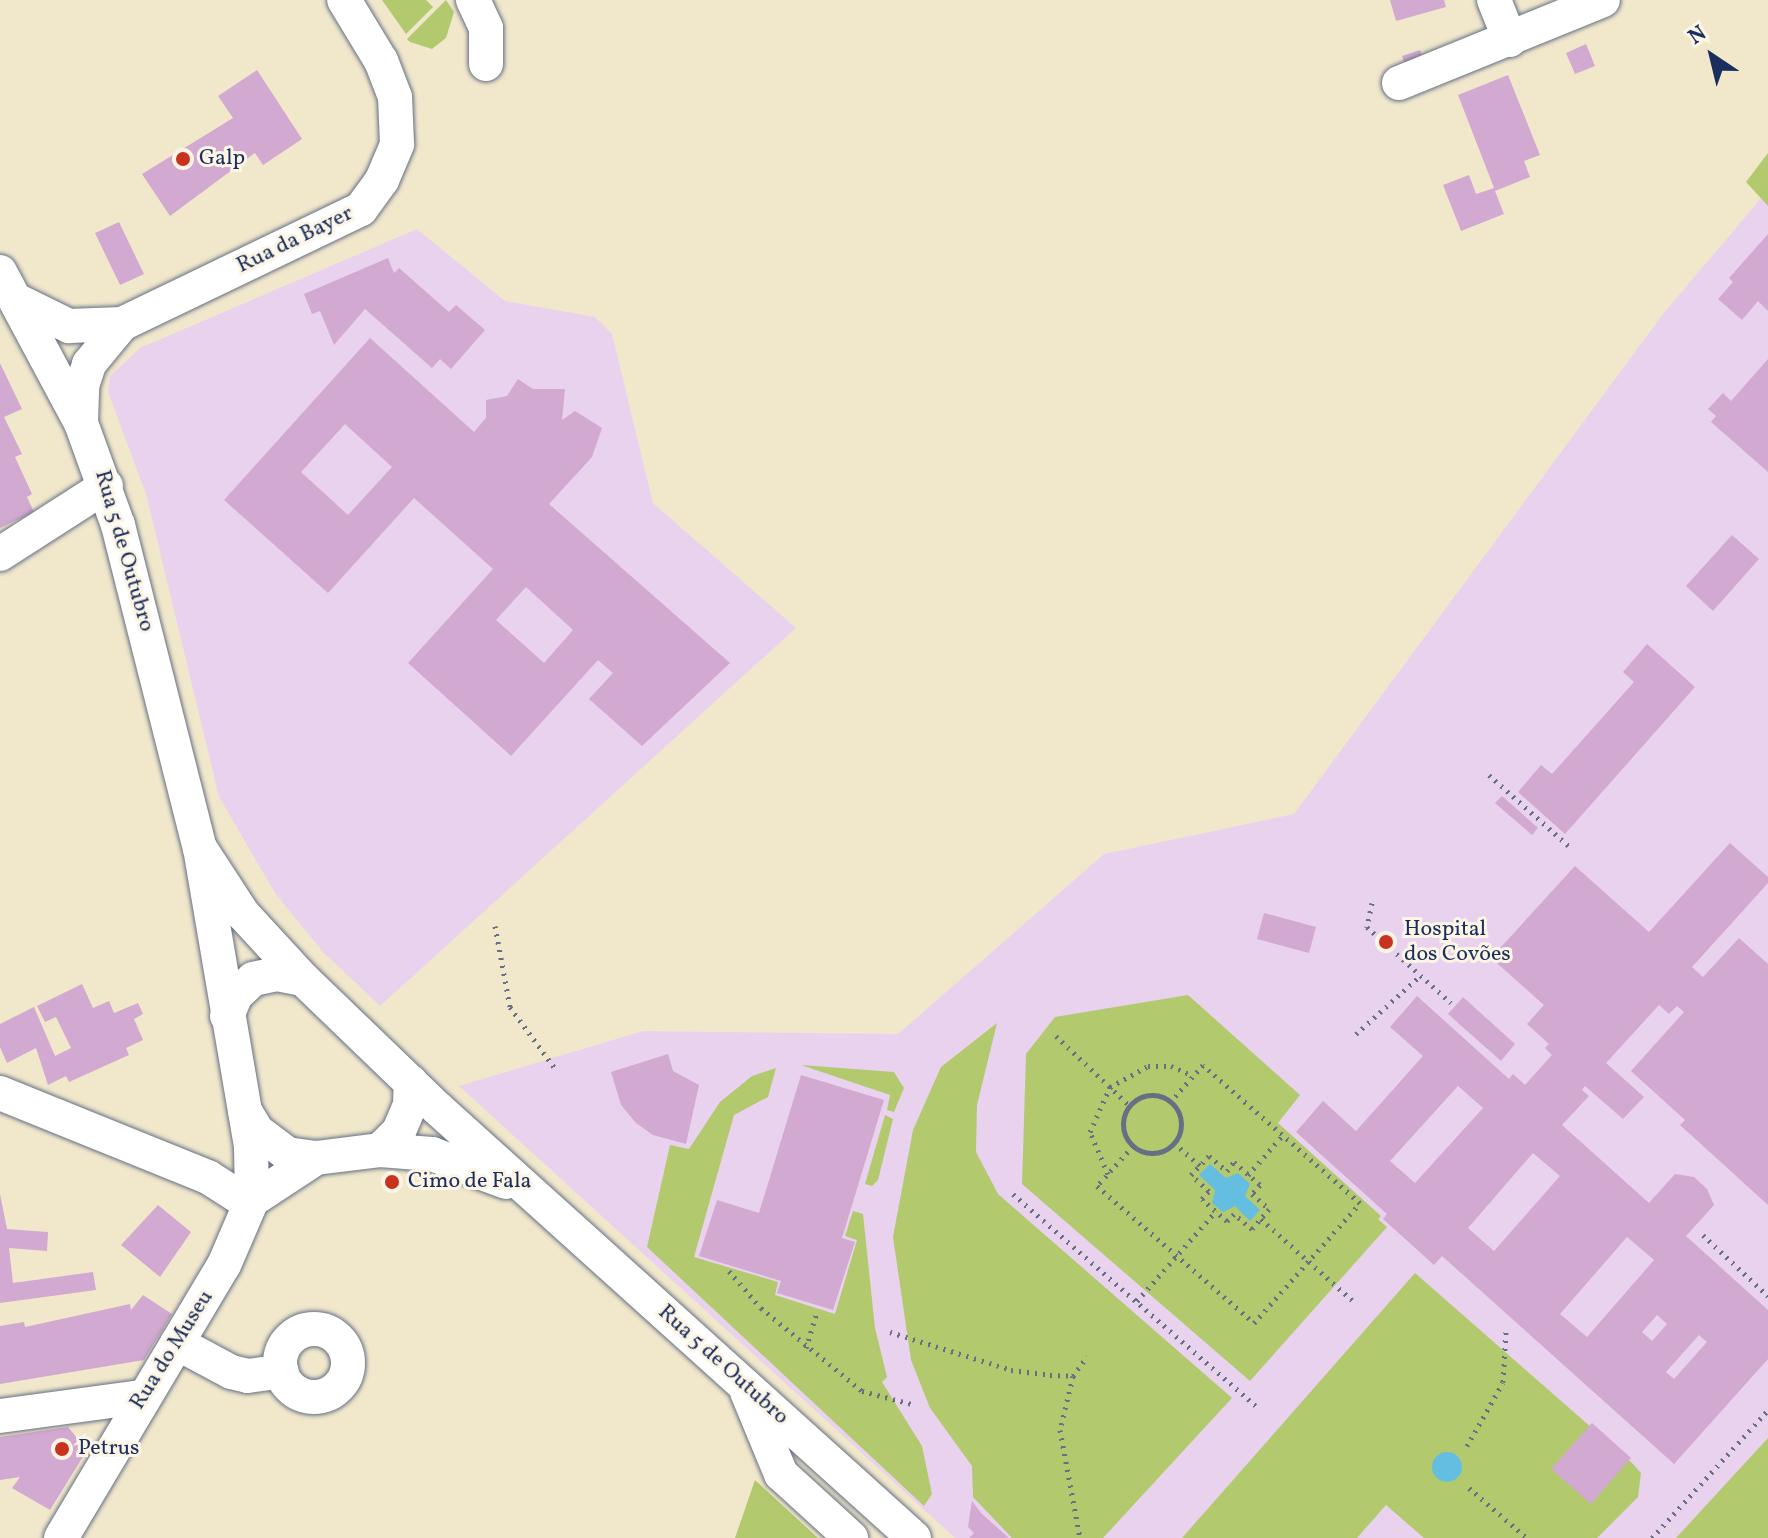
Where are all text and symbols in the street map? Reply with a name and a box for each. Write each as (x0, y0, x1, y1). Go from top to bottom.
north arrow (1672, 16, 1752, 96)
text: N (1683, 19, 1713, 53)
place label: Galp (199, 146, 245, 172)
marker: Galp (174, 150, 192, 168)
street label: Rua da Bayer (233, 201, 357, 279)
street label: Rua 5 de Outubro (88, 467, 160, 635)
place label: Hospital dos Covões (1404, 916, 1511, 968)
marker: Hospital dos Covões (1375, 931, 1397, 953)
place label: Cimo de Fala (408, 1169, 532, 1195)
marker: Cimo de Fala (383, 1173, 401, 1191)
street label: Rua do Museu (125, 1285, 219, 1415)
street label: Rua 5 de Outubro (652, 1299, 794, 1431)
place label: Petrus (78, 1436, 140, 1462)
marker: Petrus (53, 1440, 71, 1458)

